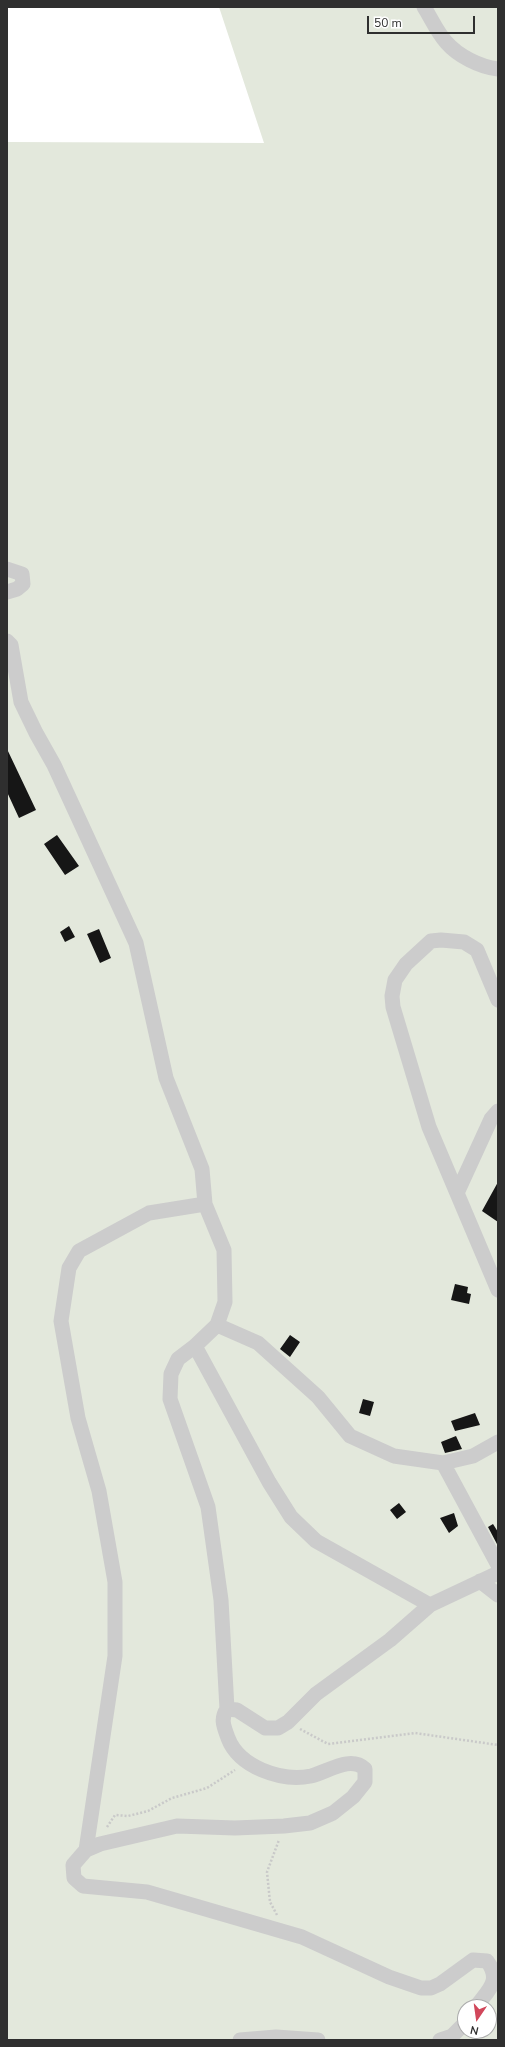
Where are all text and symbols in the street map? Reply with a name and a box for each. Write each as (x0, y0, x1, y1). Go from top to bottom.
scale bar (369, 8, 477, 34)
text: 50 m (374, 15, 402, 31)
north arrow (457, 1999, 497, 2039)
text: N (469, 2022, 480, 2038)

